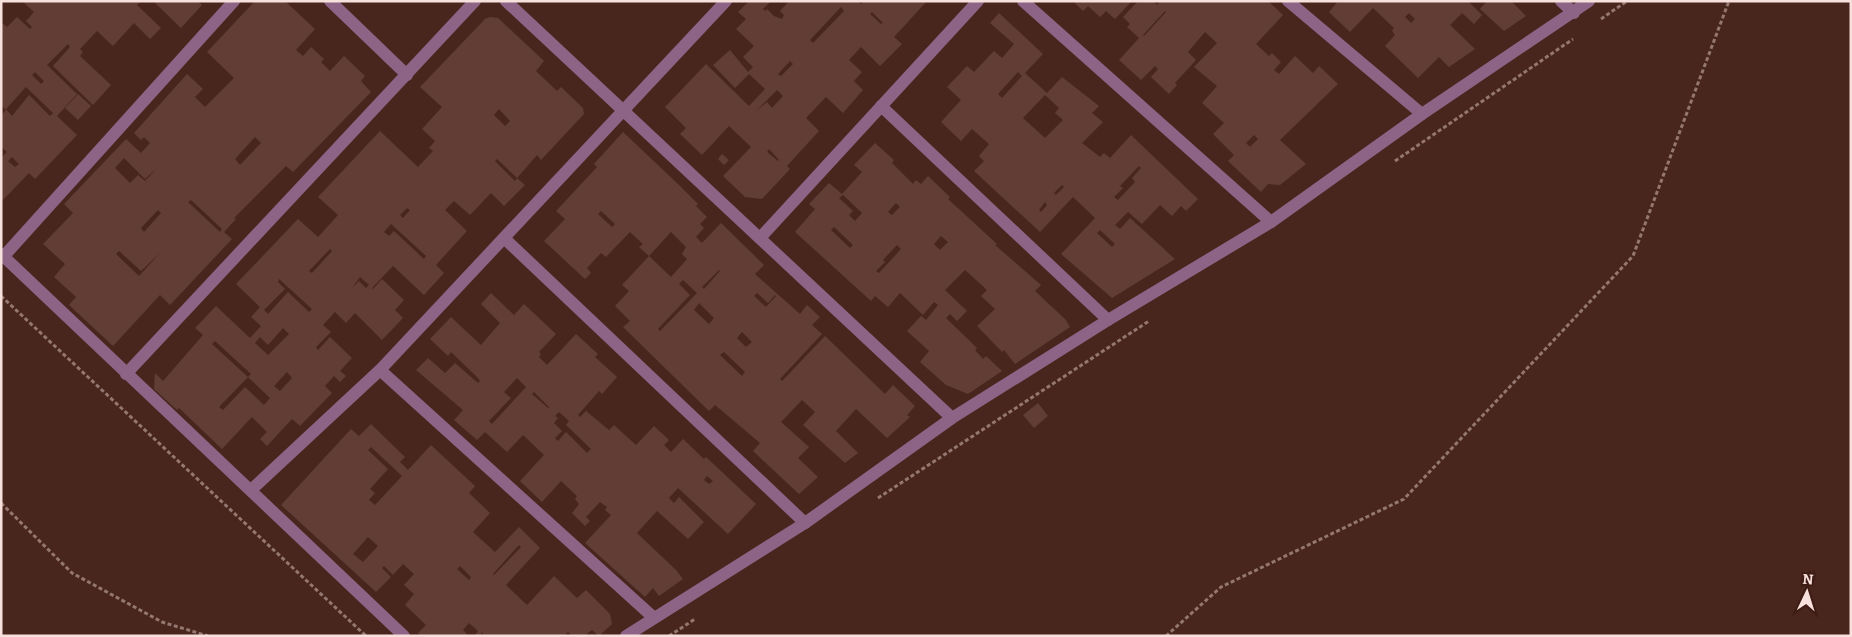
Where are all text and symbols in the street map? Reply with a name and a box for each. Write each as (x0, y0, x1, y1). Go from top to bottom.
north arrow (1782, 567, 1832, 617)
text: N (1802, 571, 1814, 588)

